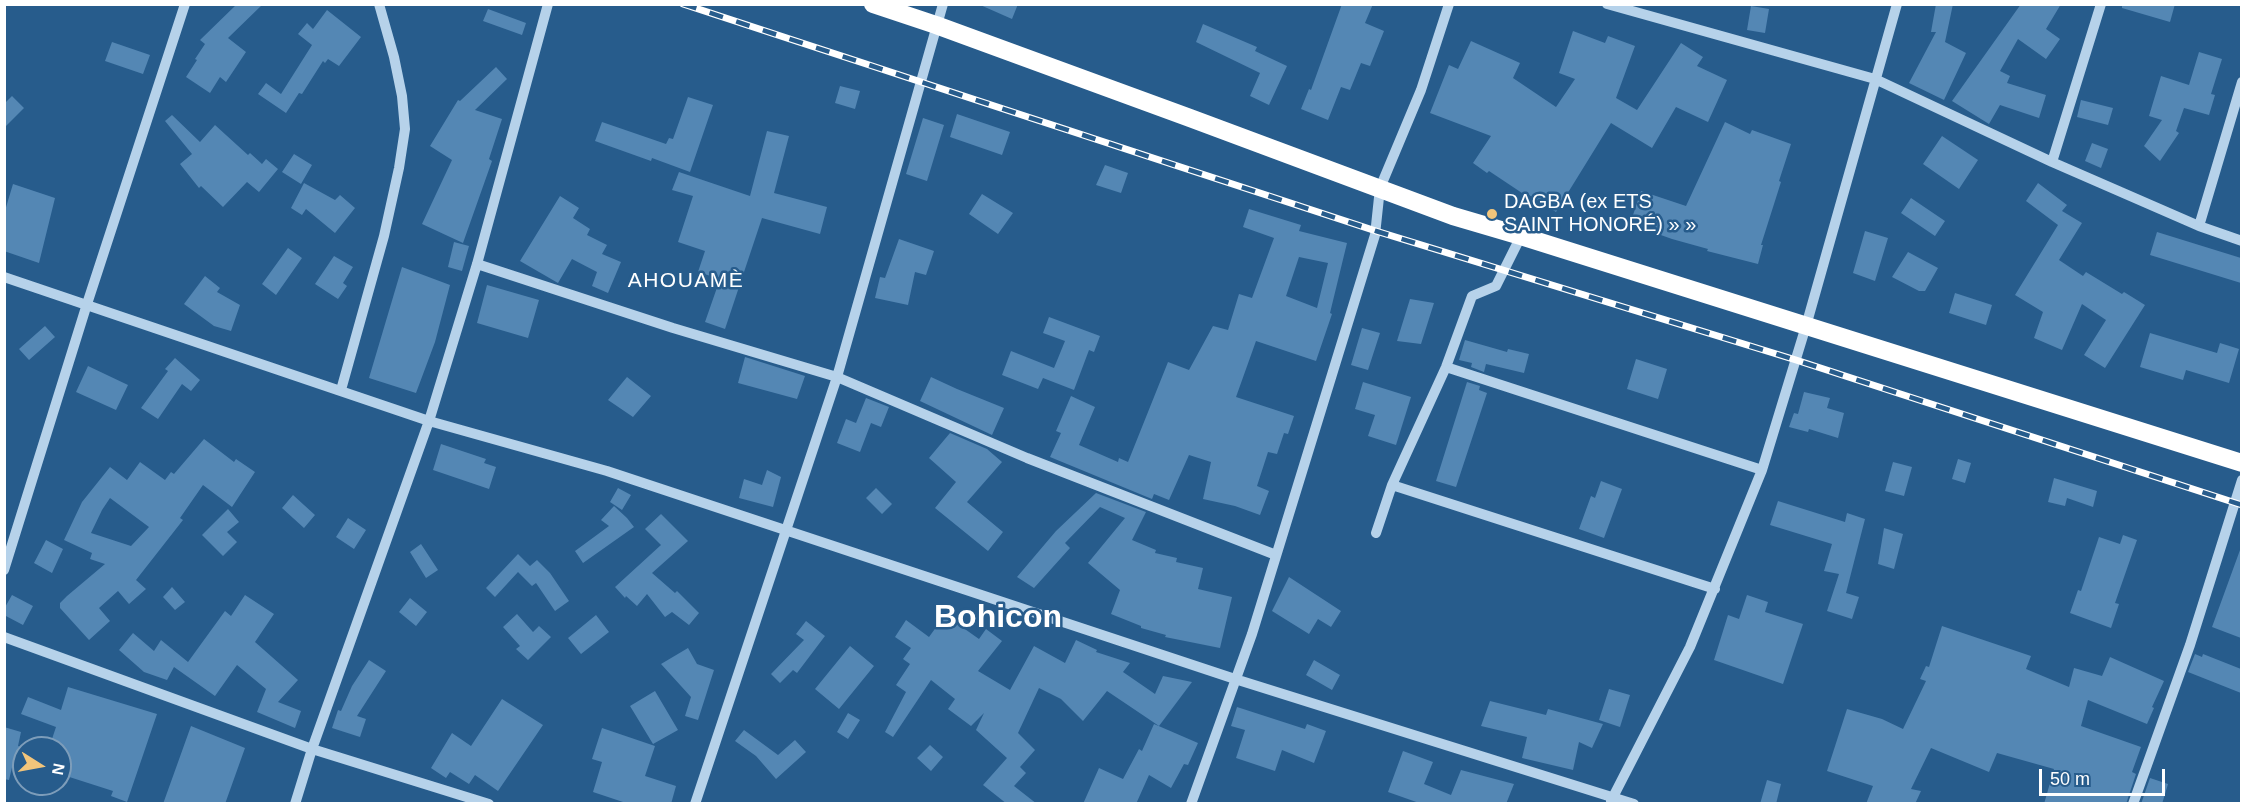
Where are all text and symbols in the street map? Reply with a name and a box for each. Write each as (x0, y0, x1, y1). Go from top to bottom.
place label: DAGBA (ex ETS SAINT HONORÉ) » » (1504, 190, 1696, 237)
marker: DAGBA (ex ETS SAINT HONORÉ) » » (1485, 207, 1499, 221)
district label: AHOUAMÈ (628, 268, 744, 294)
district label: Bohicon (934, 599, 1062, 637)
north arrow (12, 736, 72, 796)
scale bar (2042, 757, 2168, 795)
text: N (49, 762, 68, 776)
text: 50 m (2050, 769, 2090, 789)

